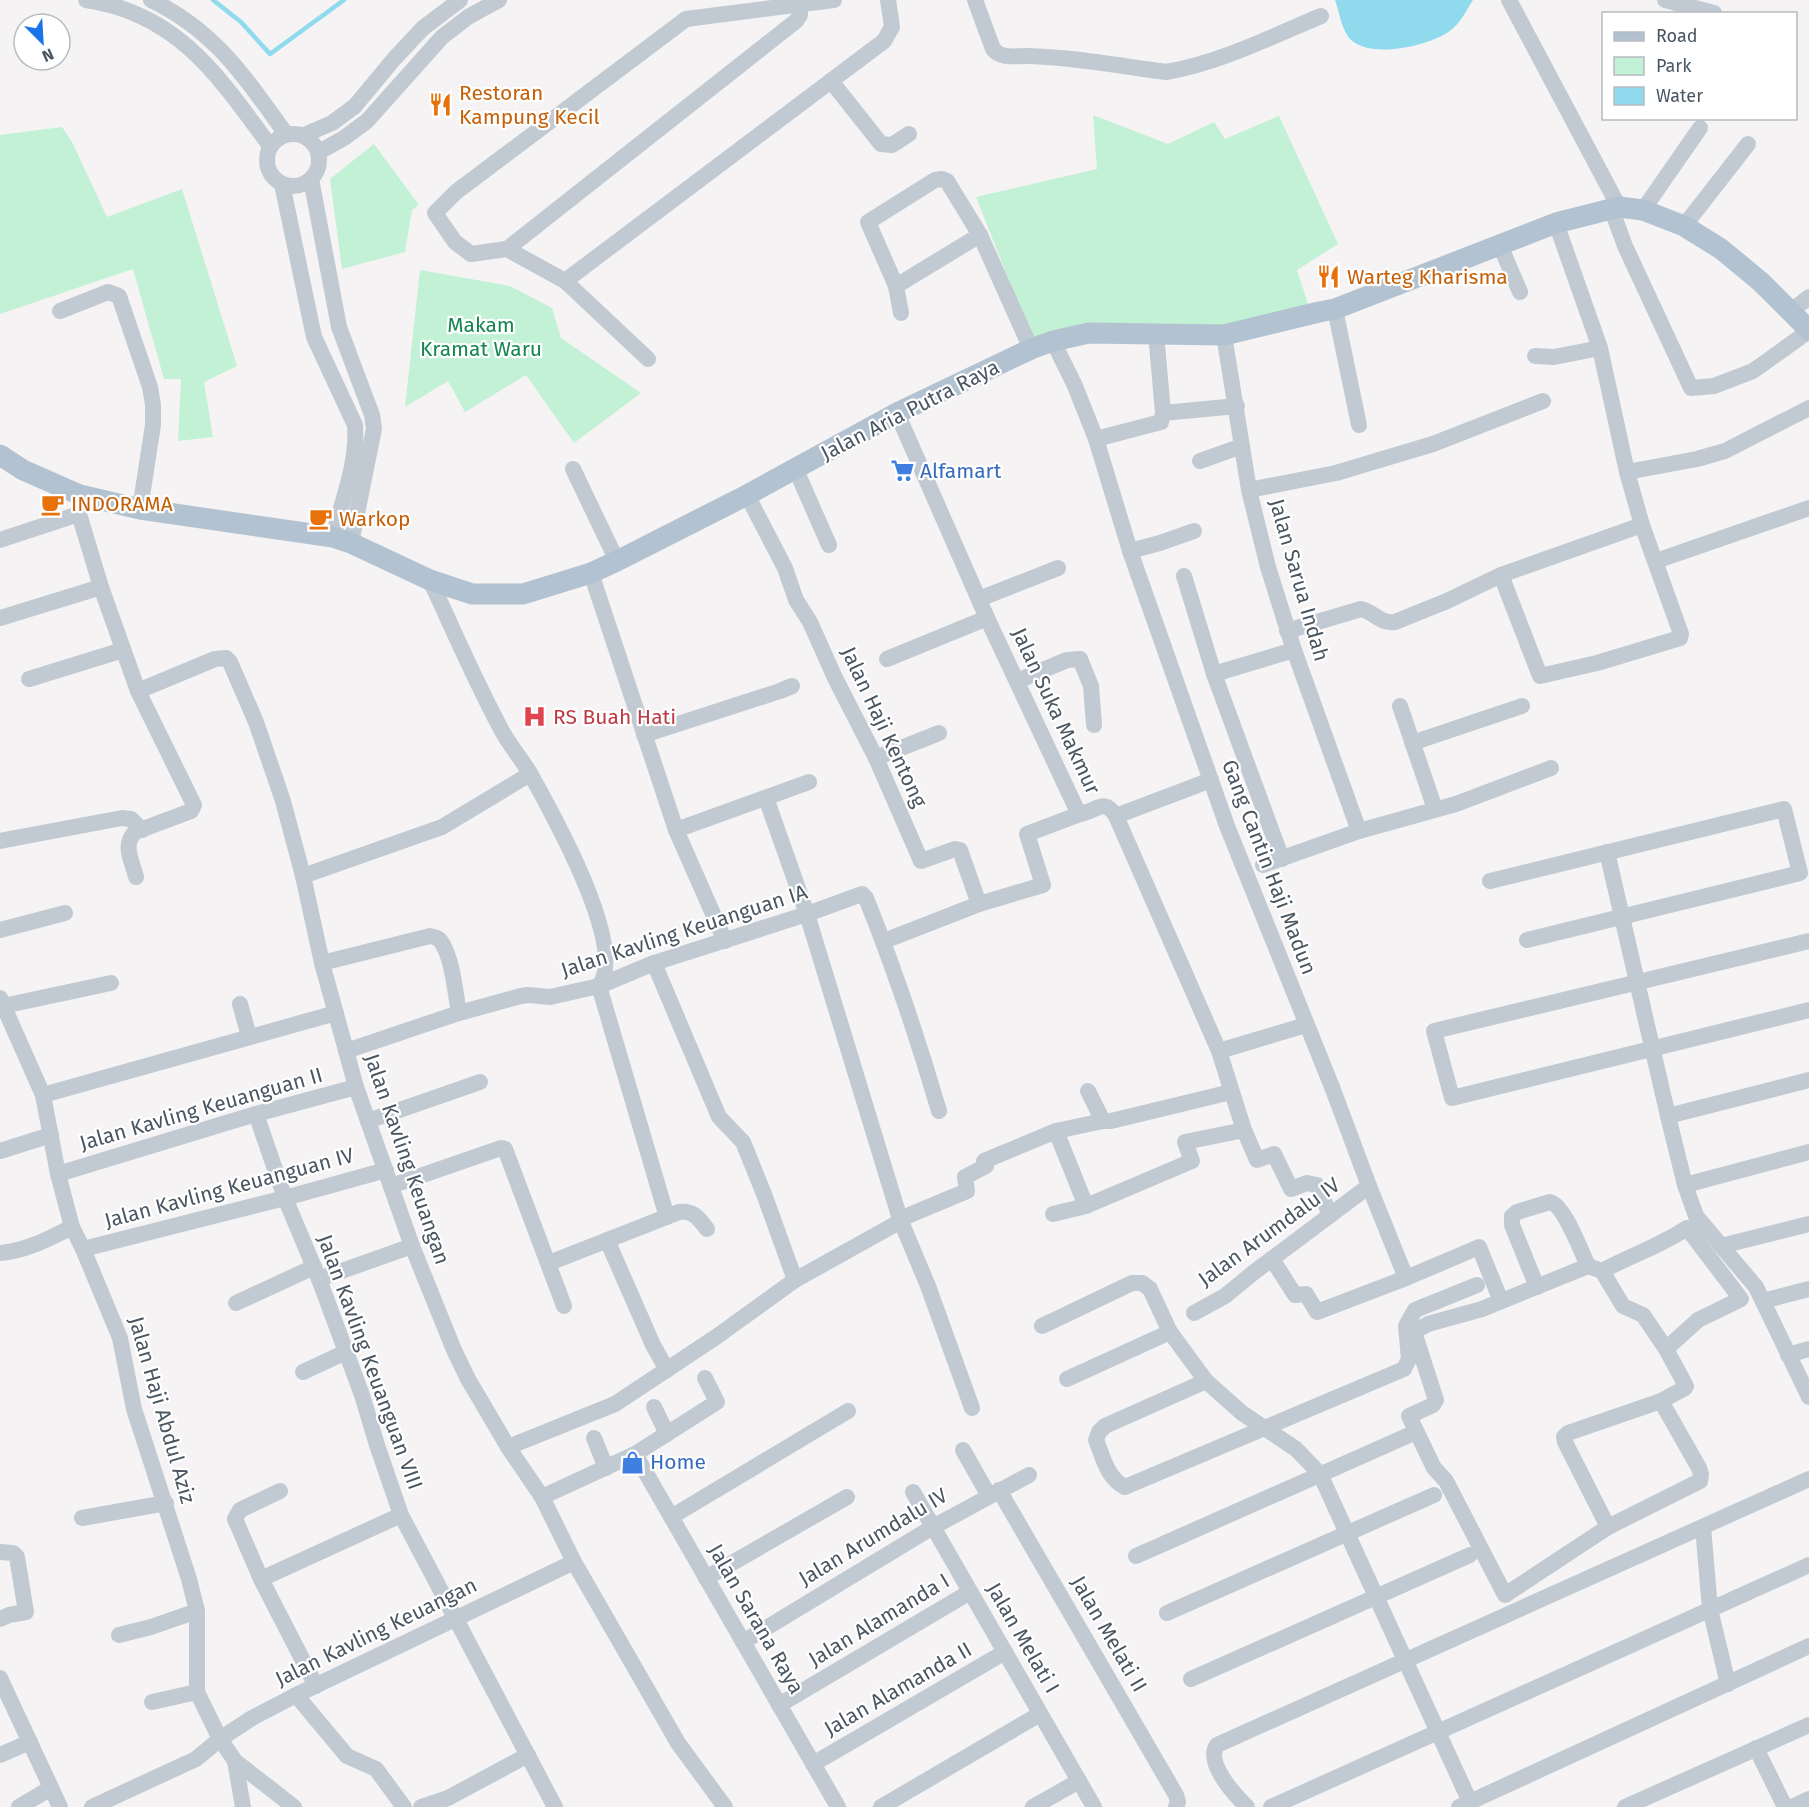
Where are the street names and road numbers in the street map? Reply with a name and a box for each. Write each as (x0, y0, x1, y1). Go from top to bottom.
street label: Jalan Aria Putra Raya (816, 354, 1004, 466)
street label: Jalan Sarua Indah (1263, 496, 1335, 664)
street label: Jalan Suka Makmur (1006, 624, 1106, 798)
street label: Jalan Haji Kentong (835, 642, 933, 812)
street label: Gang Cantin Haji Madun (1216, 756, 1322, 978)
street label: Jalan Kavling Keuanguan IA (558, 879, 810, 983)
street label: Jalan Kavling Keuangan (359, 1050, 455, 1268)
street label: Jalan Kavling Keuanguan II (76, 1062, 326, 1156)
street label: Jalan Kavling Keuanguan IV (101, 1142, 357, 1234)
street label: Jalan Arumdalu IV (1193, 1172, 1345, 1292)
street label: Jalan Kavling Keuanguan VIII (312, 1231, 428, 1493)
street label: Jalan Haji Abdul Aziz (123, 1314, 201, 1506)
street label: Jalan Arumdalu IV (794, 1482, 952, 1592)
street label: Jalan Sarana Raya (703, 1539, 809, 1699)
street label: Jalan Alamanda I (804, 1568, 954, 1672)
street label: Jalan Melati II (1065, 1571, 1153, 1697)
street label: Jalan Kavling Keuangan (271, 1572, 481, 1692)
street label: Jalan Melati I (981, 1578, 1065, 1698)
street label: Jalan Alamanda II (820, 1636, 976, 1742)

